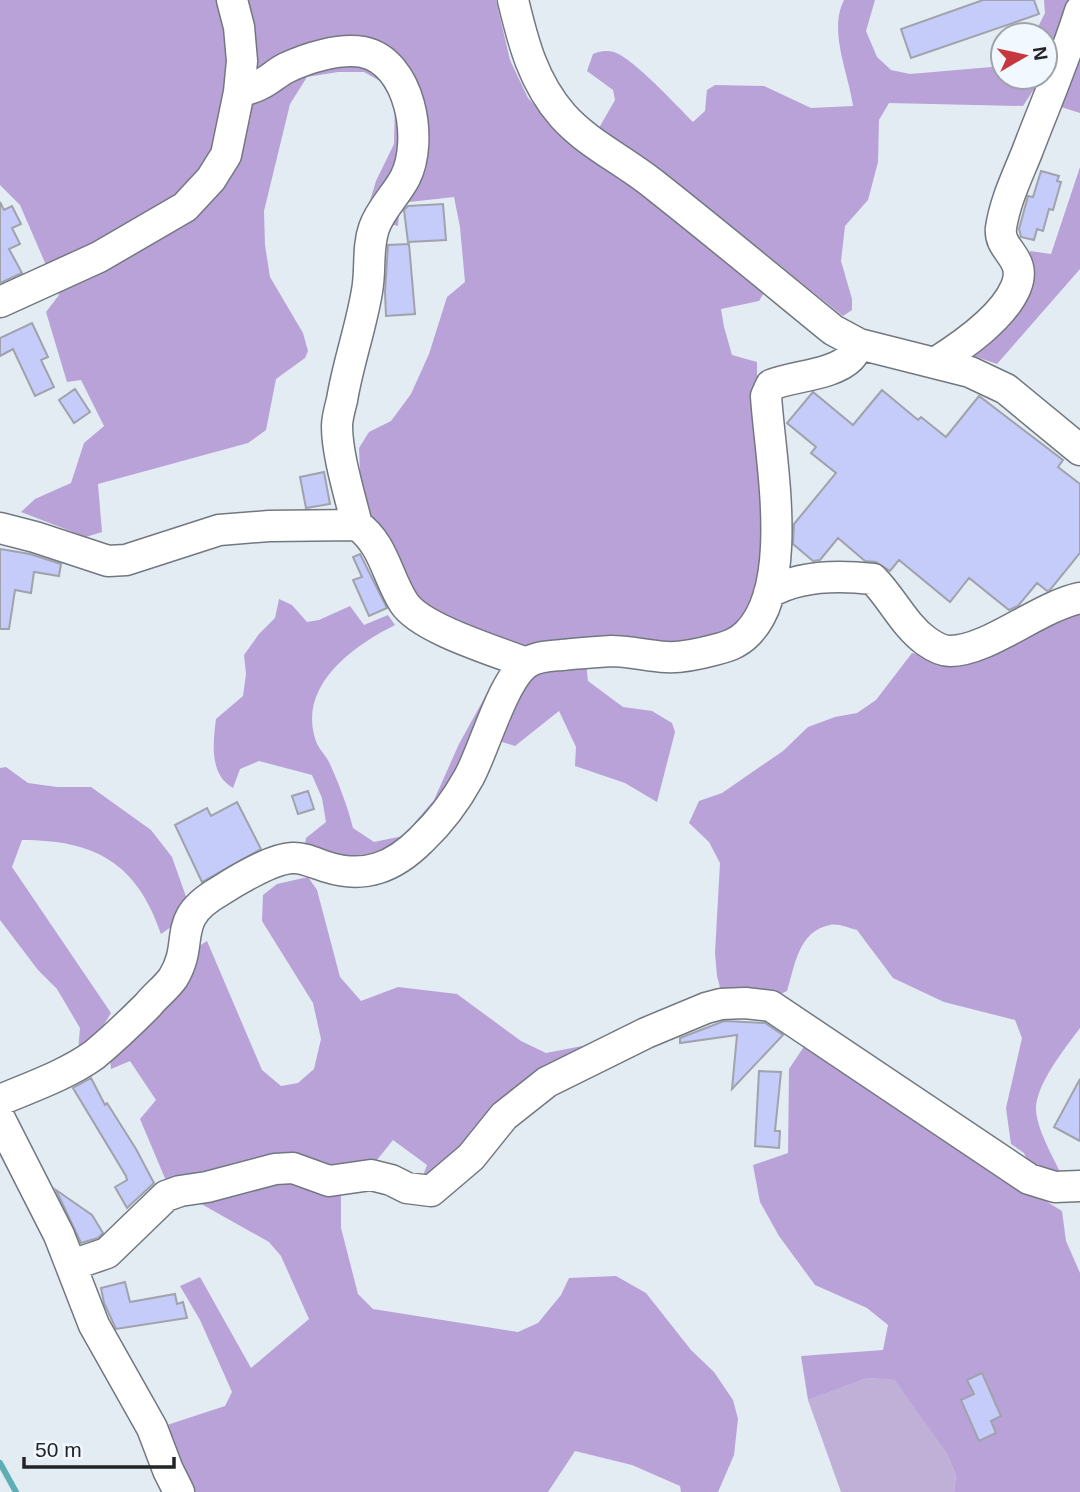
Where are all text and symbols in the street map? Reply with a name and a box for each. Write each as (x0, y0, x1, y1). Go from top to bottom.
north arrow (989, 21, 1059, 91)
text: N (1029, 45, 1052, 62)
scale bar (24, 1426, 175, 1470)
text: 50 m (35, 1438, 82, 1461)

